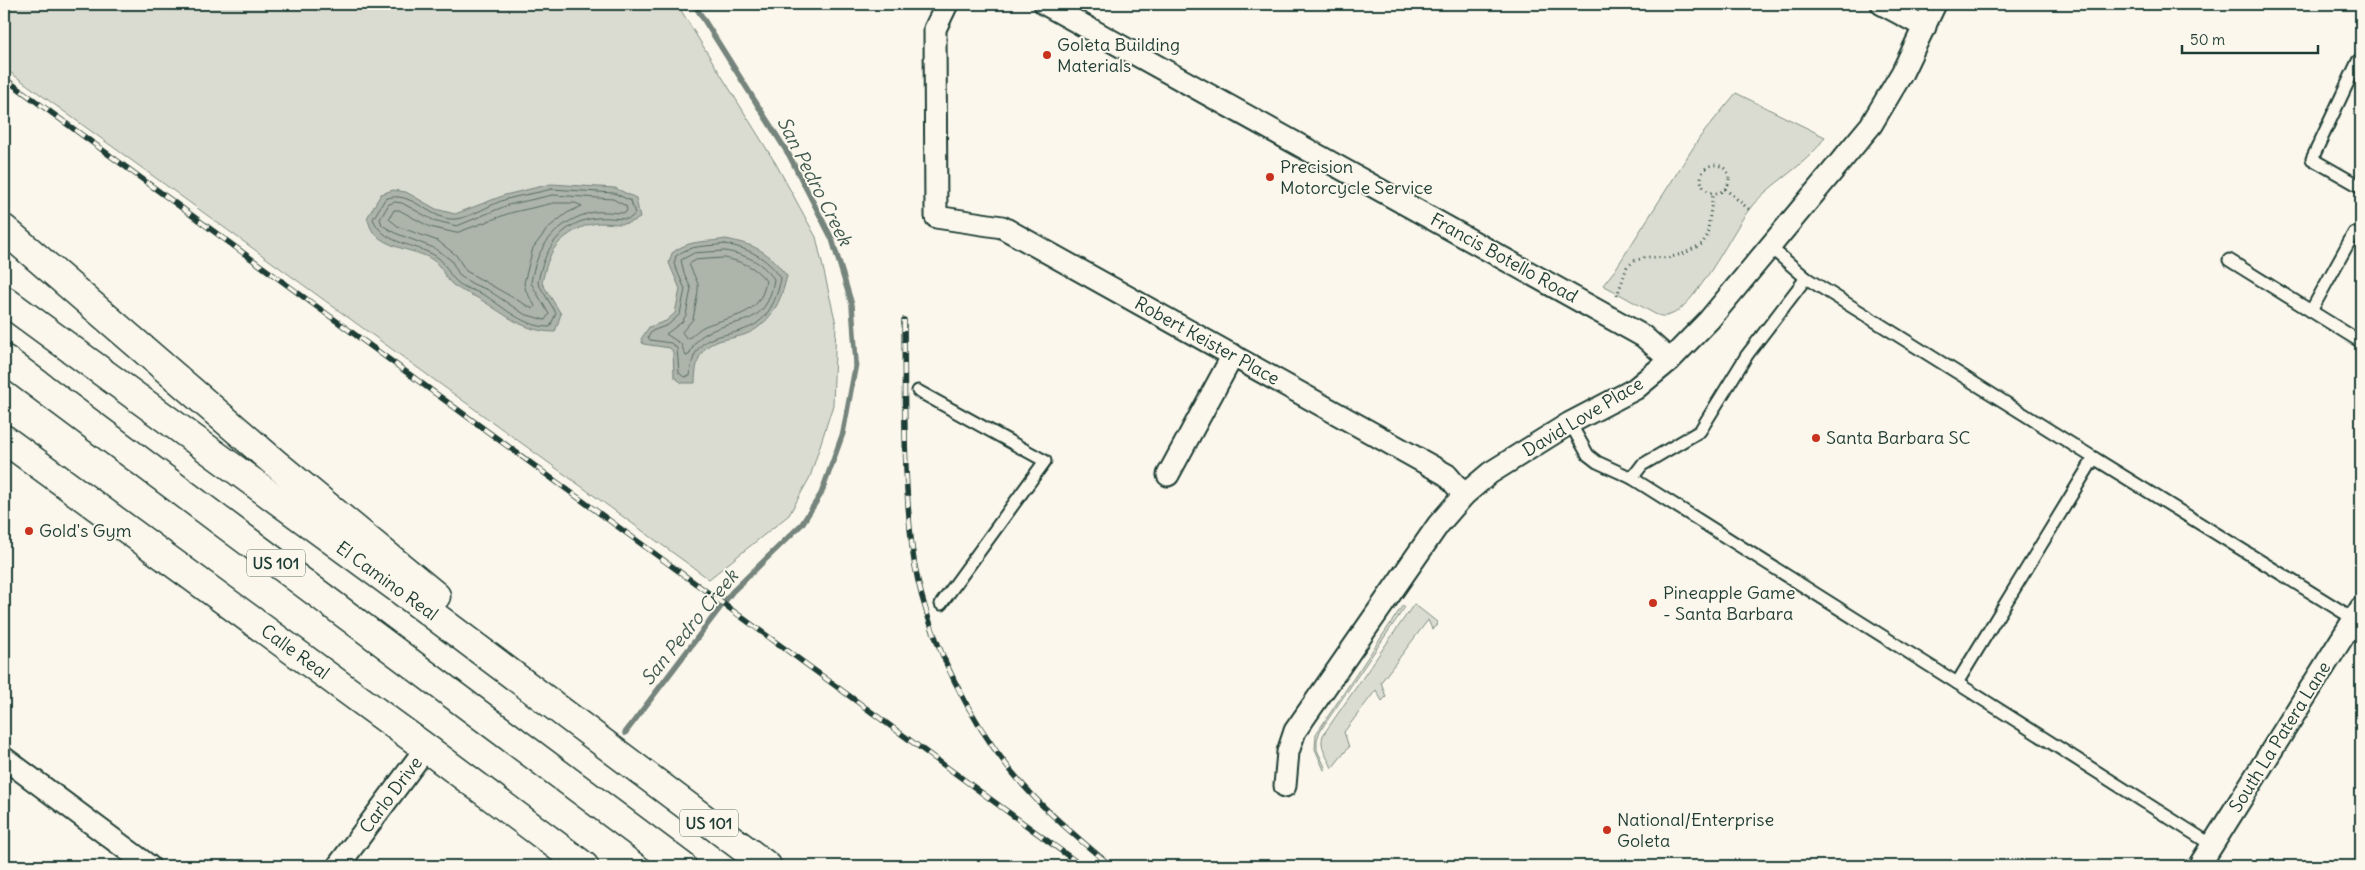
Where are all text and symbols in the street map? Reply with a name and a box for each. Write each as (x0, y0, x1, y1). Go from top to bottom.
scale bar (2182, 22, 2319, 54)
text: 50 m (2190, 30, 2225, 49)
place label: Goleta Building Materials (1057, 33, 1180, 77)
marker: Goleta Building Materials (1041, 49, 1053, 61)
water label: San Pedro Creek (772, 112, 858, 251)
place label: Precision Motorcycle Service (1280, 155, 1433, 199)
marker: Precision Motorcycle Service (1264, 171, 1276, 183)
street label: Francis Botello Road (1427, 208, 1582, 308)
street label: Robert Keister Place (1131, 291, 1284, 390)
street label: David Love Place (1518, 372, 1647, 462)
place label: Santa Barbara SC (1826, 426, 1971, 449)
marker: Santa Barbara SC (1810, 432, 1822, 444)
place label: Gold's Gym (39, 519, 132, 542)
marker: Gold's Gym (23, 525, 35, 537)
street label: El Camino Real (332, 536, 443, 625)
road number: US 101 (247, 550, 305, 576)
water label: San Pedro Creek (635, 563, 744, 690)
place label: Pineapple Game - Santa Barbara (1663, 581, 1796, 625)
marker: Pineapple Game - Santa Barbara (1647, 597, 1659, 609)
street label: Calle Real (257, 619, 334, 684)
street label: South La Patera Lane (2224, 657, 2335, 816)
street label: Carlo Drive (354, 752, 427, 838)
place label: National/Enterprise Goleta (1617, 808, 1774, 852)
road number: US 101 (680, 810, 738, 836)
marker: National/Enterprise Goleta (1601, 824, 1613, 836)

